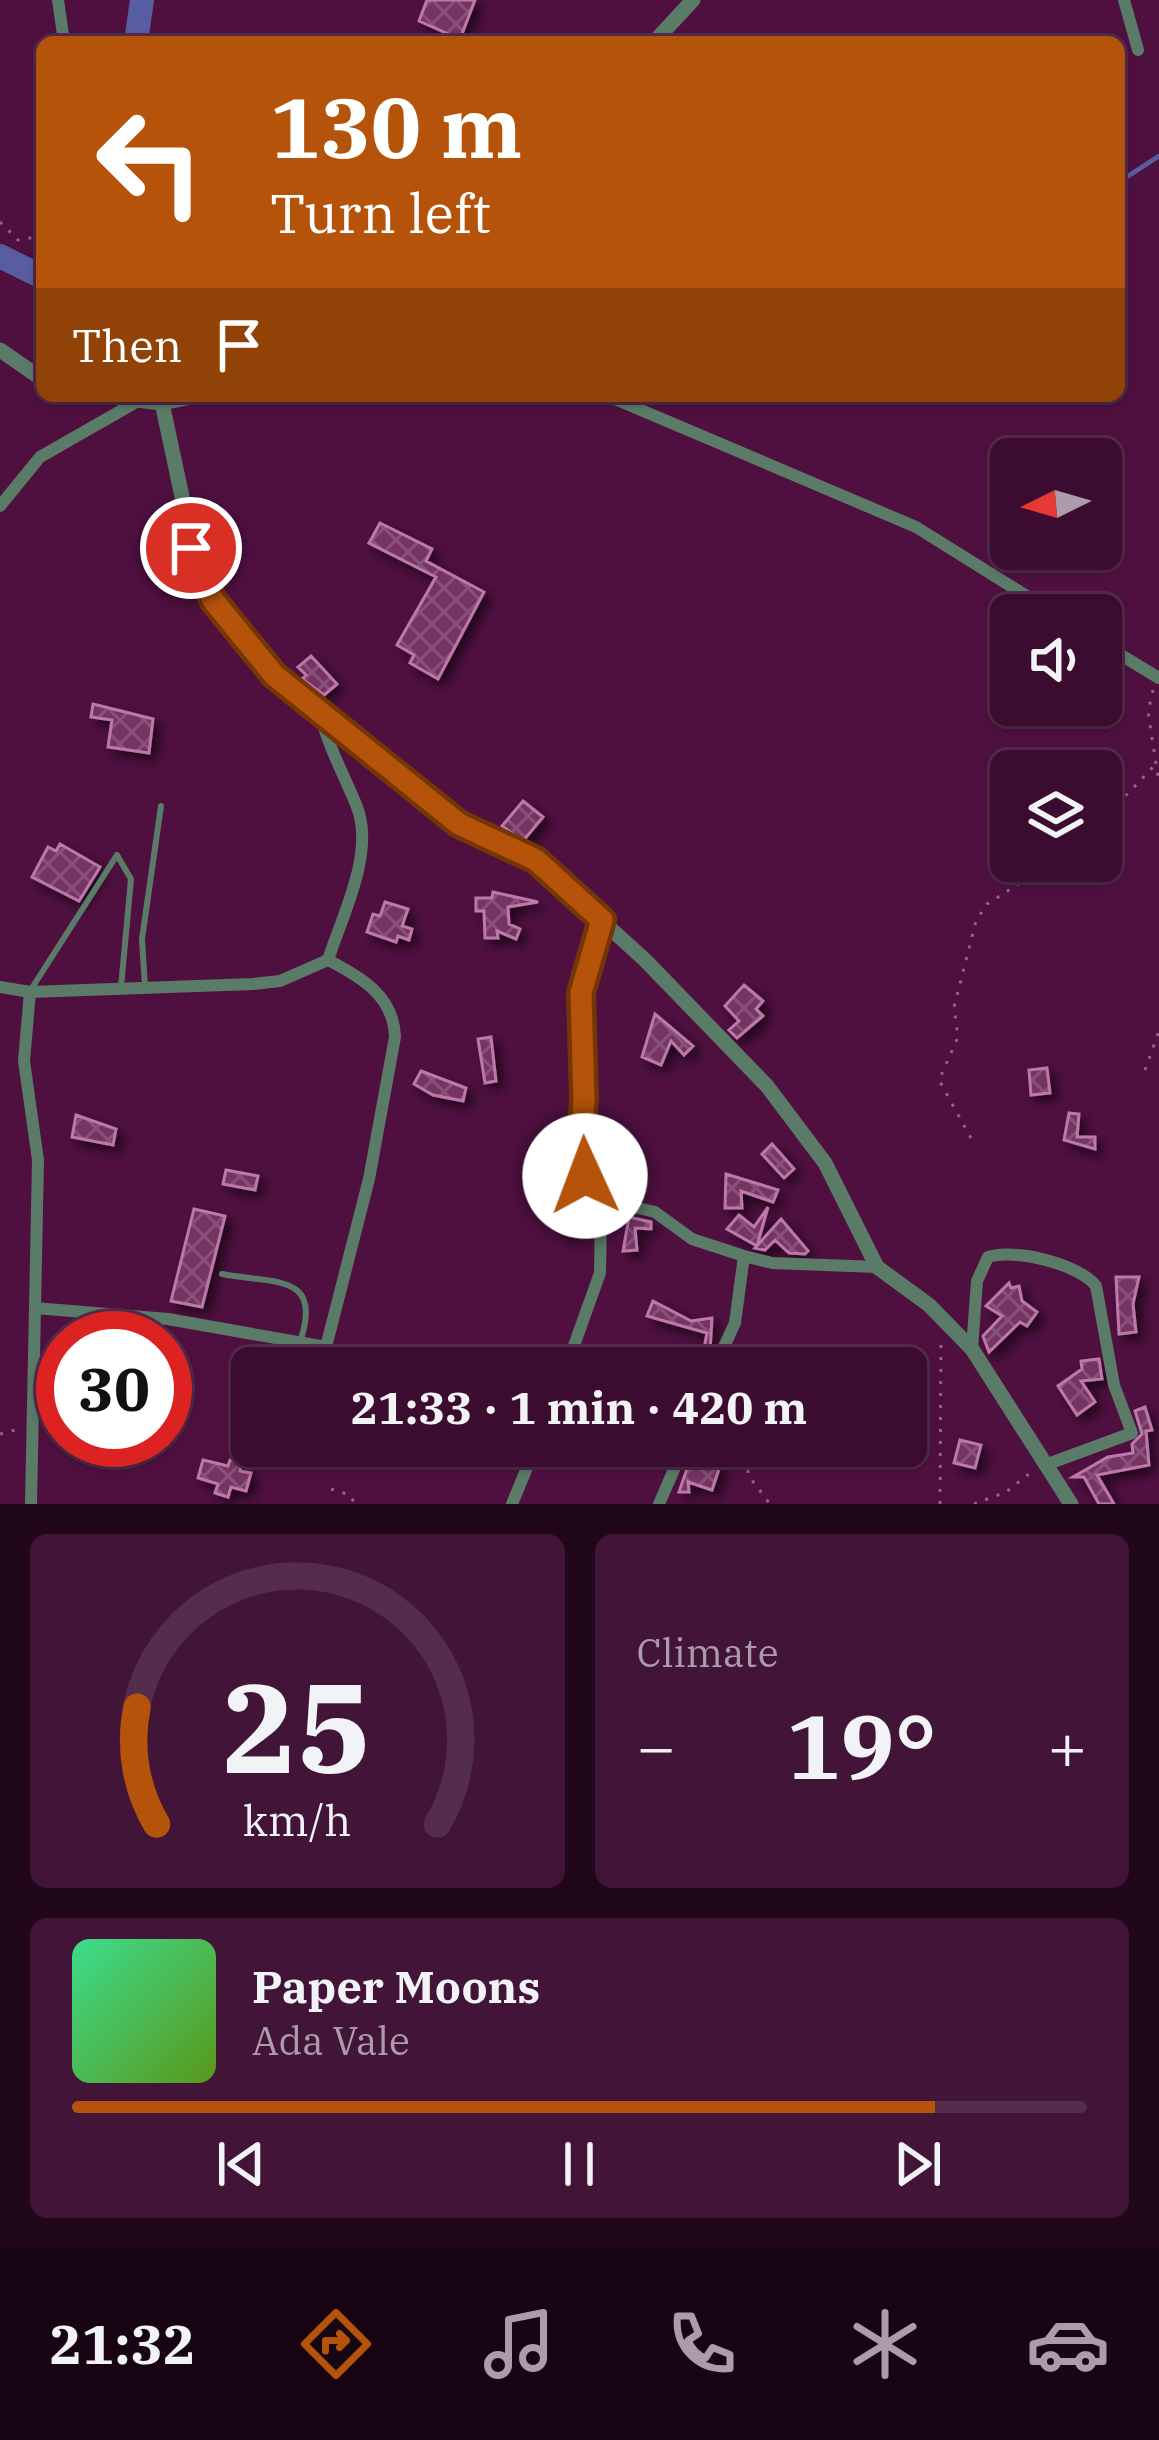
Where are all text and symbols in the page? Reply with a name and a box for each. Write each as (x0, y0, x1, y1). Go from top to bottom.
text: 130 m (270, 72, 522, 181)
icon: left (72, 84, 228, 240)
text: Turn left (270, 178, 491, 248)
icon: arrive (206, 312, 272, 378)
text: Then (72, 316, 182, 374)
north arrow (990, 438, 1122, 570)
map controls (990, 438, 1122, 882)
pin (140, 497, 242, 599)
icon: arrive (158, 515, 224, 581)
button: sound (990, 594, 1122, 726)
button: layers (990, 750, 1122, 882)
position arrow (522, 1113, 648, 1239)
speed limit sign: 30 (36, 1311, 192, 1467)
text: 21:33 · 1 min · 420 m (351, 1378, 807, 1436)
text: Climate (637, 1627, 779, 1678)
text: 25 (222, 1645, 372, 1807)
text: 19° (787, 1687, 937, 1804)
text: − (637, 1703, 676, 1789)
text: + (1047, 1703, 1087, 1789)
text: km/h (243, 1792, 351, 1848)
text: Paper Moons (252, 1957, 540, 2015)
text: Ada Vale (252, 2015, 410, 2066)
icon: previous (208, 2131, 274, 2197)
icon: pause (546, 2131, 612, 2197)
icon: next (885, 2131, 951, 2197)
icon: directions (294, 2302, 378, 2386)
icon: music (477, 2302, 561, 2386)
icon: phone (660, 2302, 744, 2386)
icon: climate (843, 2302, 927, 2386)
icon: car (1026, 2302, 1110, 2386)
text: 21:32 (49, 2309, 195, 2379)

